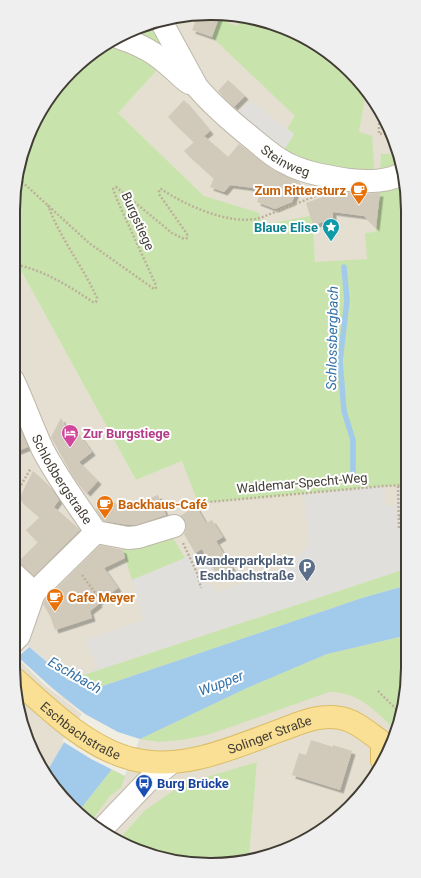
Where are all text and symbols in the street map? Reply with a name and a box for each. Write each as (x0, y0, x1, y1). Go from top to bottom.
street label: Steinweg (258, 142, 312, 179)
cafe icon: Zum Rittersturz (349, 180, 369, 205)
place label: Zum Rittersturz (254, 183, 346, 198)
street label: Burgstiege (119, 190, 158, 252)
place icon: Blaue Elise (321, 217, 341, 242)
place label: Blaue Elise (254, 220, 318, 235)
water label: Schlossbergbach (323, 286, 341, 390)
hotel icon: Zur Burgstiege (60, 423, 80, 448)
place label: Zur Burgstiege (83, 426, 170, 441)
street label: Schloßbergstraße (29, 432, 96, 527)
street label: Waldemar-Specht-Weg (236, 470, 368, 496)
cafe icon: Backhaus-Café (95, 494, 115, 519)
place label: Backhaus-Café (118, 497, 207, 512)
place label: Wanderparkplatz Eschbachstraße (195, 553, 294, 583)
parking icon: Wanderparkplatz Eschbachstraße (297, 557, 317, 582)
cafe icon: Cafe Meyer (45, 587, 65, 612)
place label: Cafe Meyer (68, 590, 135, 605)
water label: Eschbach (45, 653, 105, 697)
water label: Wupper (196, 667, 246, 699)
street label: Eschbachstraße (38, 698, 123, 762)
street label: Solinger Straße (225, 712, 313, 757)
bus stop icon: Burg Brücke (134, 773, 154, 798)
place label: Burg Brücke (157, 776, 229, 791)

